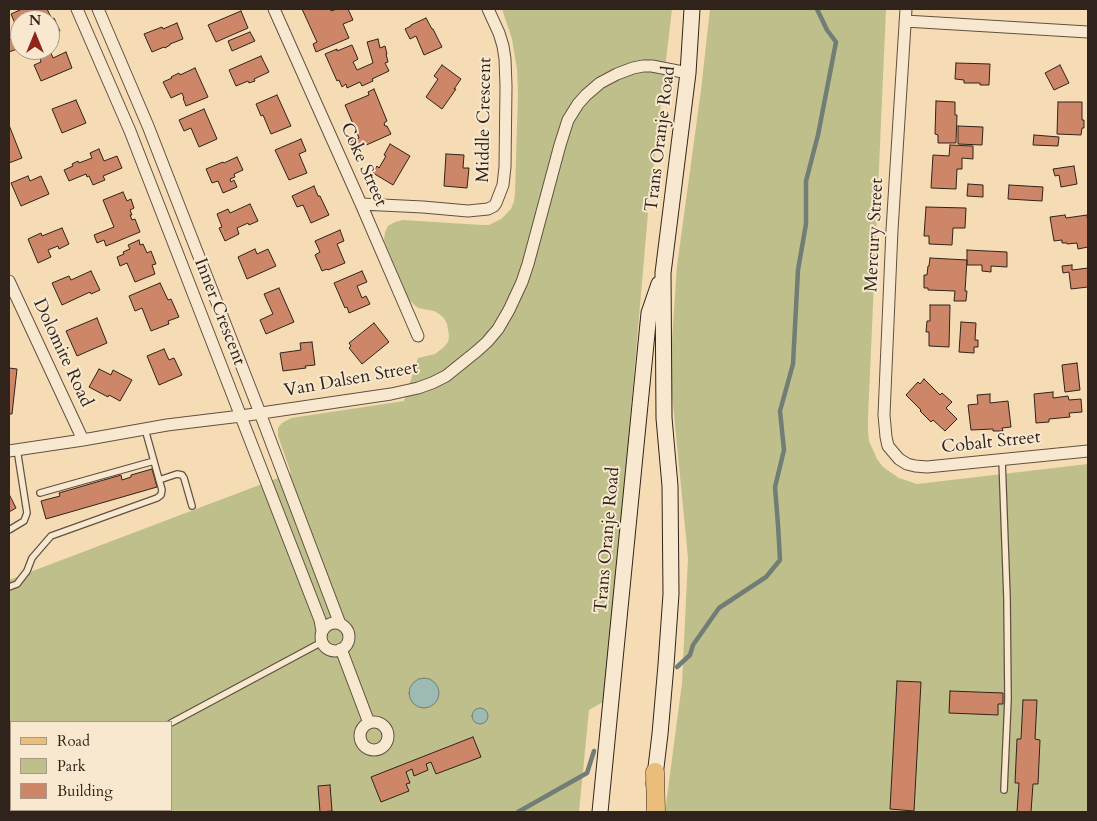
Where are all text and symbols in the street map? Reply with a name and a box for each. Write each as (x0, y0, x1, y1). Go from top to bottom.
north arrow (10, 10, 60, 60)
text: N (29, 11, 41, 30)
street label: Middle Crescent (473, 57, 497, 183)
street label: Trans Oranje Road (641, 65, 681, 213)
street label: Coke Street (335, 120, 391, 210)
street label: Mercury Street (861, 178, 889, 292)
street label: Inner Crescent (189, 255, 249, 369)
street label: Dolomite Road (27, 295, 97, 411)
street label: Van Dalsen Street (282, 358, 420, 402)
street label: Cobalt Street (940, 427, 1042, 459)
street label: Trans Oranje Road (591, 466, 625, 614)
legend (10, 721, 172, 811)
text: Road (57, 731, 90, 751)
text: Park (57, 756, 86, 776)
text: Building (57, 781, 113, 801)

